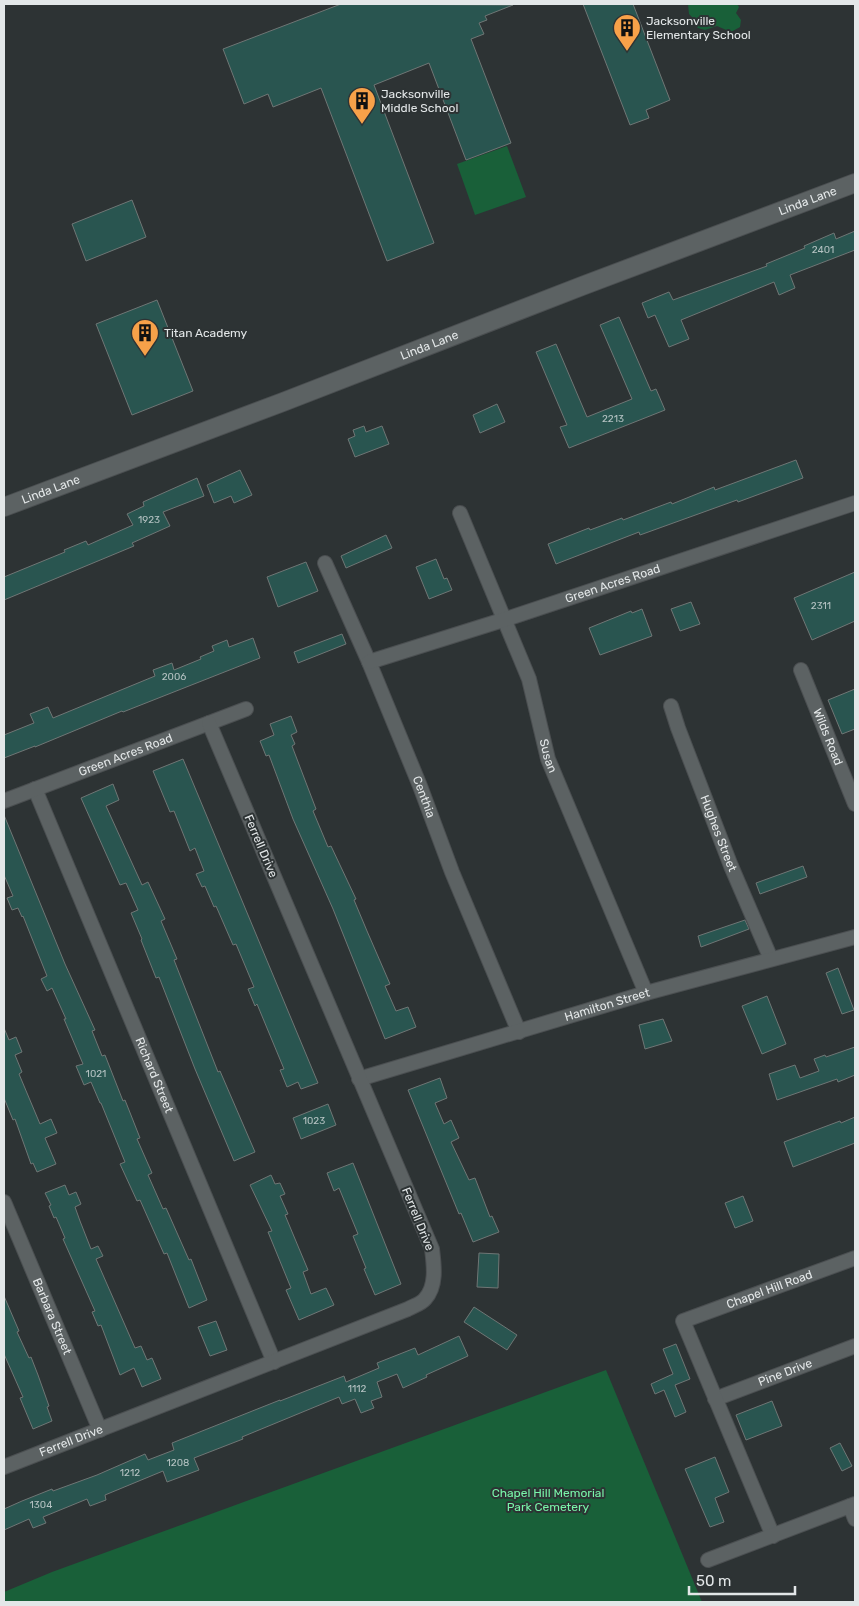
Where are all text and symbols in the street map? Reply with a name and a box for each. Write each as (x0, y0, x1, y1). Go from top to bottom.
building icon: Jacksonville Elementary School (612, 13, 642, 52)
place label: Jacksonville Elementary School (646, 14, 751, 42)
building icon: Jacksonville Middle School (347, 86, 377, 125)
place label: Jacksonville Middle School (381, 87, 458, 115)
street label: Linda Lane (777, 183, 839, 218)
house number: 2401 (812, 244, 834, 256)
building icon: Titan Academy (130, 318, 160, 357)
place label: Titan Academy (164, 326, 248, 340)
street label: Linda Lane (398, 328, 461, 363)
house number: 2213 (602, 413, 624, 425)
street label: Linda Lane (20, 472, 82, 507)
house number: 1923 (138, 514, 160, 526)
street label: Green Acres Road (563, 561, 662, 606)
house number: 2311 (811, 600, 831, 612)
house number: 2006 (162, 671, 186, 683)
street label: Wilds Road (810, 706, 846, 767)
street label: Green Acres Road (77, 731, 174, 779)
street label: Susan (536, 738, 560, 775)
street label: Centhia (410, 774, 438, 820)
street label: Hughes Street (697, 793, 740, 874)
street label: Ferrell Drive (241, 812, 281, 880)
street label: Hamilton Street (563, 985, 652, 1024)
street label: Richard Street (132, 1035, 176, 1115)
house number: 1021 (86, 1068, 106, 1080)
house number: 1023 (303, 1115, 325, 1127)
street label: Ferrell Drive (399, 1185, 437, 1253)
street label: Chapel Hill Road (724, 1267, 814, 1312)
street label: Barbara Street (30, 1276, 75, 1357)
street label: Pine Drive (756, 1356, 814, 1389)
house number: 1112 (348, 1383, 366, 1395)
street label: Ferrell Drive (37, 1422, 105, 1460)
house number: 1208 (167, 1457, 189, 1469)
house number: 1212 (120, 1467, 140, 1479)
park label: Chapel Hill Memorial Park Cemetery (492, 1486, 604, 1514)
house number: 1304 (30, 1499, 52, 1511)
scale bar (689, 1564, 795, 1596)
text: 50 m (696, 1572, 731, 1590)

